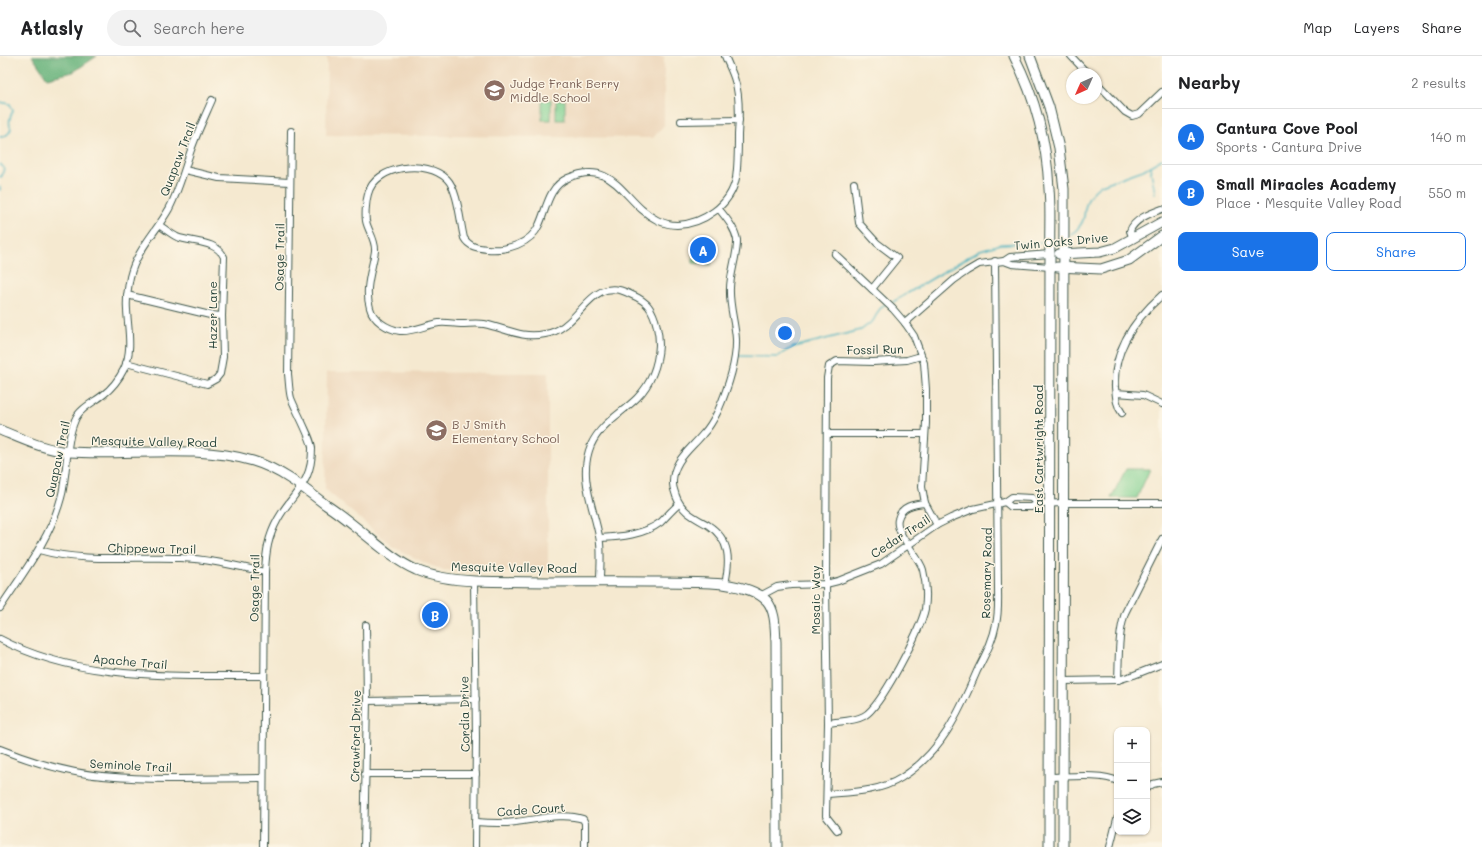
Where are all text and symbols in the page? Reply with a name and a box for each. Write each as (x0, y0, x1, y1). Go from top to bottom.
search box (107, 10, 387, 46)
text: Atlasly (20, 15, 83, 40)
icon: search (121, 17, 143, 39)
text: Search here (153, 18, 245, 38)
text: Map (1303, 18, 1332, 37)
text: Layers (1354, 18, 1400, 37)
text: Share (1422, 18, 1462, 37)
north arrow (1066, 68, 1102, 104)
text: Nearby (1178, 71, 1240, 93)
text: 2 results (1411, 74, 1466, 91)
place label: Judge Frank Berry Middle School (510, 75, 619, 105)
school or university icon: Judge Frank Berry Middle School (482, 77, 508, 103)
text: Cantura Cove Pool (1216, 118, 1358, 138)
street label: Quapaw Trail (155, 120, 199, 198)
text: A (1186, 128, 1196, 145)
text: 140 m (1430, 128, 1466, 145)
text: Sports · Cantura Drive (1216, 138, 1362, 155)
text: Small Miracles Academy (1216, 174, 1396, 194)
text: B (1187, 184, 1195, 201)
text: 550 m (1428, 184, 1466, 201)
text: Place · Mesquite Valley Road (1216, 194, 1401, 211)
street label: Osage Trail (270, 223, 288, 291)
street label: Twin Oaks Drive (1013, 229, 1109, 253)
button: Save (1178, 232, 1318, 271)
button: Share (1326, 232, 1466, 271)
pin: A (690, 235, 716, 265)
street label: Hazer Lane (204, 281, 220, 349)
your location (775, 323, 795, 343)
street label: Fossil Run (846, 341, 904, 357)
street label: East Cartwright Road (1030, 384, 1046, 513)
place label: B J Smith Elementary School (452, 416, 560, 446)
school or university icon: B J Smith Elementary School (424, 418, 450, 444)
street label: Quapaw Trail (41, 419, 73, 499)
street label: Mesquite Valley Road (91, 432, 217, 450)
street label: Cedar Trail (867, 511, 933, 561)
street label: Rosemary Road (977, 527, 995, 619)
street label: Chippewa Trail (107, 539, 197, 557)
street label: Osage Trail (245, 554, 263, 622)
street label: Mesquite Valley Road (451, 558, 577, 576)
street label: Mosaic Way (807, 566, 823, 634)
pin: B (422, 600, 448, 630)
street label: Apache Trail (92, 650, 168, 672)
street label: Cordia Drive (455, 676, 473, 752)
street label: Crawford Drive (346, 690, 364, 782)
map controls (1114, 727, 1150, 835)
button: + (1114, 727, 1150, 763)
street label: Seminole Trail (89, 755, 173, 775)
button: − (1114, 763, 1150, 799)
street label: Cade Court (496, 799, 566, 819)
button: layers (1114, 799, 1150, 835)

